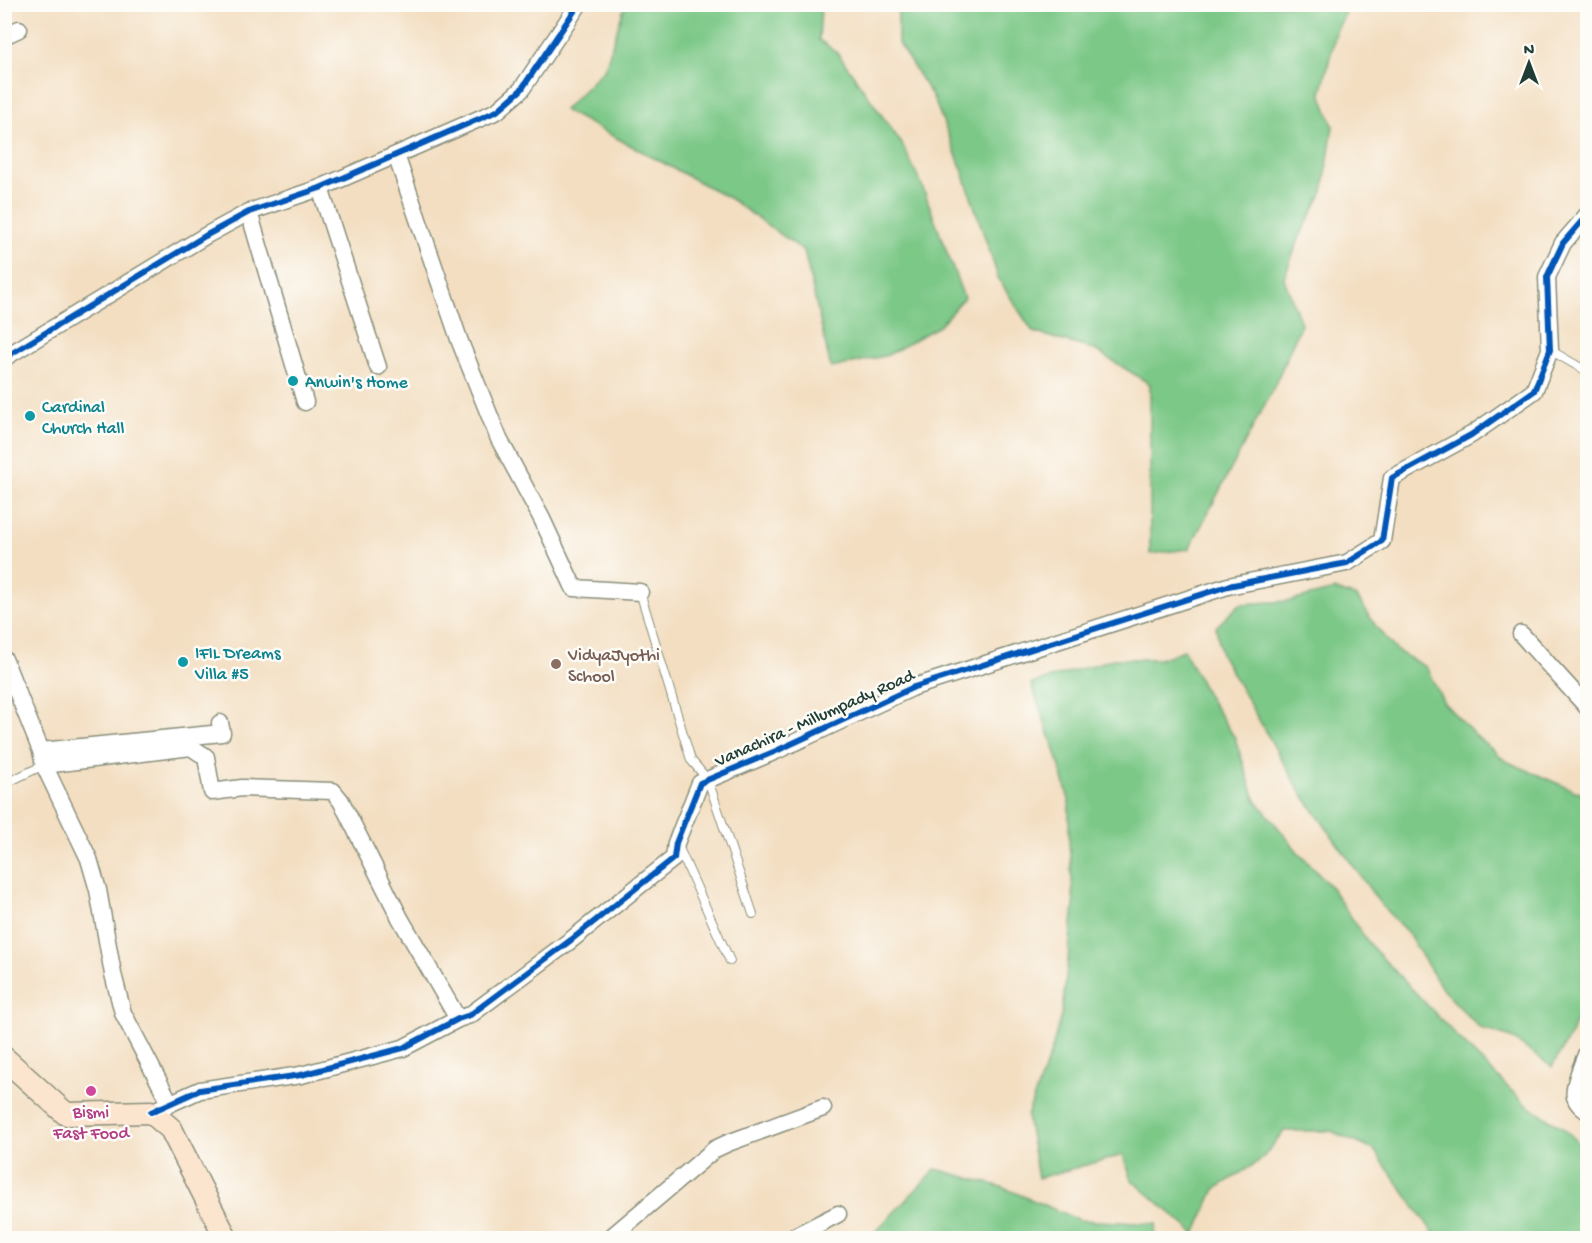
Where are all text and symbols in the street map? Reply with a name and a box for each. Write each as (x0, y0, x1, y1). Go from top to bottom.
north arrow (1499, 33, 1559, 93)
text: N (1524, 42, 1535, 61)
place label: Anwin's Home (305, 373, 408, 394)
marker: Anwin's Home (286, 374, 300, 388)
place label: Cardinal Church Hall (42, 398, 125, 440)
marker: Cardinal Church Hall (23, 409, 37, 423)
place label: IFIL Dreams Villa #5 (194, 644, 282, 686)
place label: VidyaJyothi School (567, 646, 660, 688)
marker: IFIL Dreams Villa #5 (176, 655, 190, 669)
marker: VidyaJyothi School (549, 657, 563, 671)
street label: Vanachira - Millumpady Road (711, 665, 919, 773)
marker: Bismi Fast Food (84, 1084, 98, 1098)
place label: Bismi Fast Food (52, 1103, 130, 1145)

